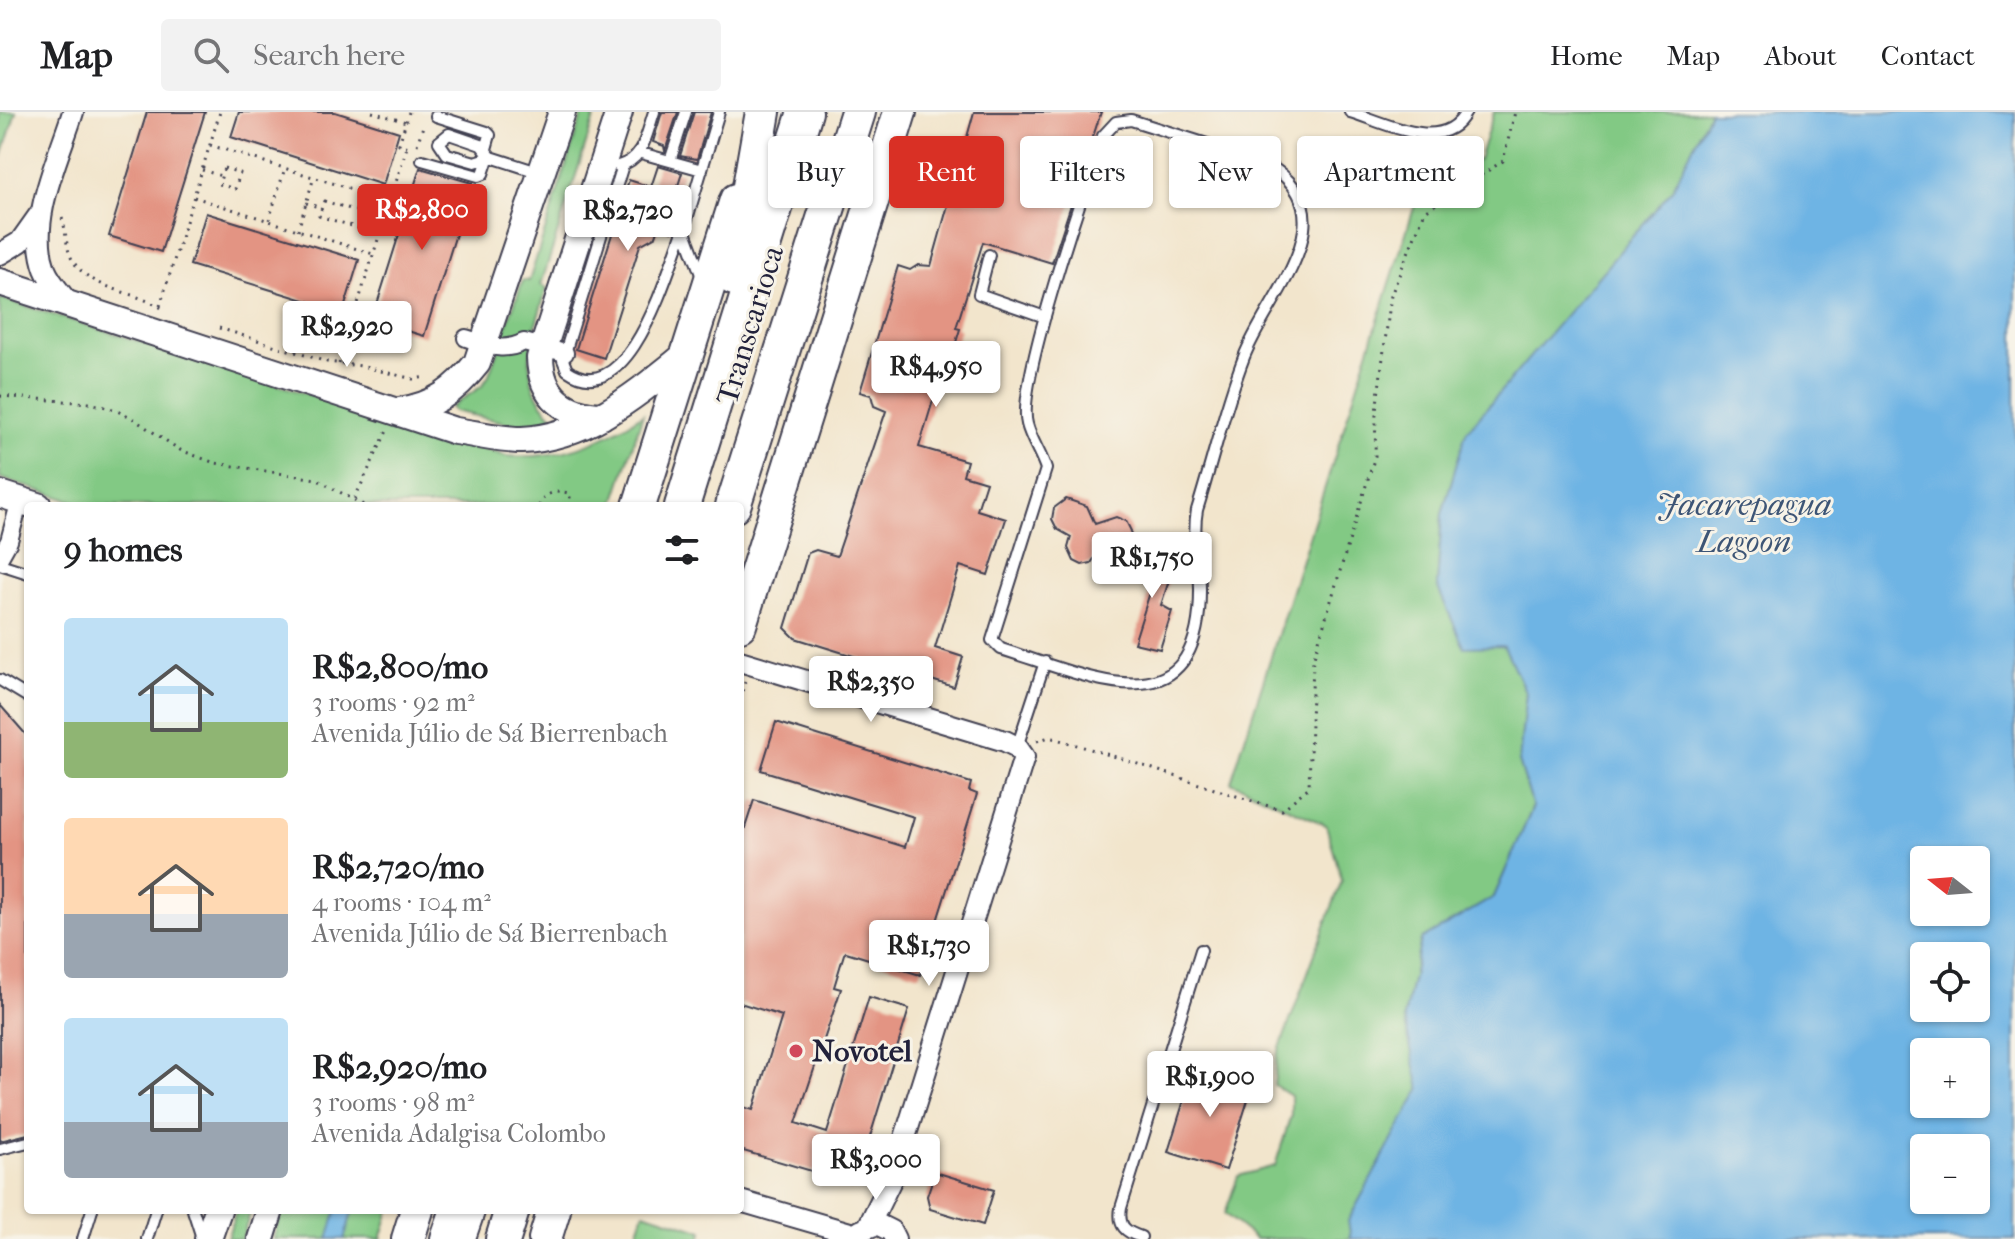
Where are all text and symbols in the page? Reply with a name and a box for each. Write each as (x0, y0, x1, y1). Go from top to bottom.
search box (161, 19, 721, 91)
text: Map (40, 33, 113, 78)
icon: search (189, 33, 233, 77)
text: Search here (253, 38, 405, 73)
text: Home (1550, 39, 1623, 72)
text: Map (1667, 39, 1720, 72)
text: About (1764, 39, 1837, 72)
text: Contact (1881, 39, 1975, 72)
chip: Buy (768, 136, 873, 208)
chip: Rent (889, 136, 1004, 208)
chip: Filters (1020, 136, 1153, 208)
chip: New (1169, 136, 1281, 208)
chip: Apartment (1297, 136, 1484, 208)
pin: R$2,800 (348, 184, 496, 252)
pin: R$2,720 (554, 185, 702, 253)
text: R$2,800 (375, 194, 469, 225)
text: R$2,720 (583, 195, 673, 226)
street label: Transcarioca (710, 240, 792, 409)
pin: R$2,920 (273, 301, 421, 369)
text: R$2,920 (301, 311, 393, 342)
pin: R$4,950 (862, 341, 1010, 409)
text: R$4,950 (889, 351, 983, 382)
water label: Jacarepagua Lagoon (1657, 486, 1831, 560)
icon: filters (660, 528, 704, 572)
text: 9 homes (64, 530, 183, 570)
pin: R$1,750 (1078, 532, 1226, 600)
text: R$1,750 (1110, 542, 1194, 573)
text: R$2,800/mo (312, 647, 488, 687)
icon: home (128, 650, 224, 746)
pin: R$2,350 (797, 656, 945, 724)
text: R$2,350 (827, 666, 915, 697)
text: 3 rooms · 92 m² (312, 687, 475, 718)
text: Avenida Júlio de Sá Bierrenbach (312, 718, 668, 749)
north arrow (1910, 846, 1990, 926)
map controls (1910, 846, 1990, 1214)
text: R$2,720/mo (312, 847, 484, 887)
icon: home (128, 850, 224, 946)
text: 4 rooms · 104 m² (312, 887, 491, 918)
text: Avenida Júlio de Sá Bierrenbach (312, 918, 668, 949)
pin: R$1,730 (855, 920, 1003, 988)
text: R$1,730 (887, 930, 971, 961)
button: locate (1910, 942, 1990, 1022)
place label: Novotel (812, 1034, 913, 1069)
button: + (1910, 1038, 1990, 1118)
marker: Novotel (787, 1042, 805, 1060)
text: R$2,920/mo (312, 1047, 487, 1087)
icon: home (128, 1050, 224, 1146)
pin: R$1,900 (1136, 1051, 1284, 1119)
text: R$1,900 (1165, 1061, 1255, 1092)
text: 3 rooms · 98 m² (312, 1087, 474, 1118)
text: Avenida Adalgisa Colombo (312, 1118, 606, 1149)
pin: R$3,000 (802, 1134, 950, 1202)
button: − (1910, 1134, 1990, 1214)
text: R$3,000 (830, 1144, 922, 1175)

